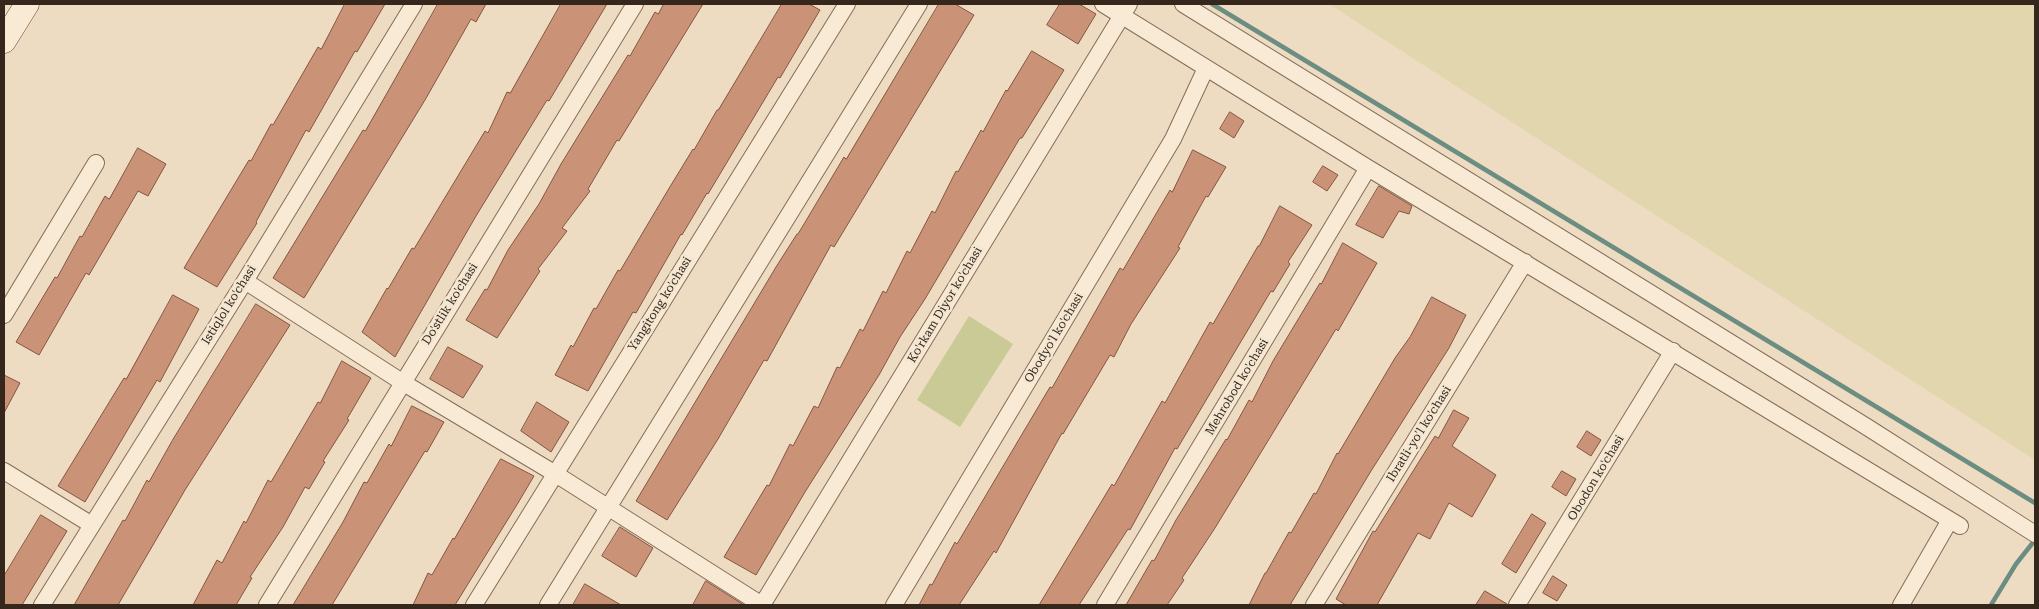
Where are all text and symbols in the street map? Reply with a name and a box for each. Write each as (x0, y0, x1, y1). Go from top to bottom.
street label: Ko'rkam Diyor ko'chasi (905, 245, 985, 365)
street label: Yangitong ko'chasi (625, 254, 695, 354)
street label: Do'stlik ko'chasi (419, 261, 481, 347)
street label: Istiqlol ko'chasi (199, 263, 259, 347)
street label: Obodyo'l ko'chasi (1022, 290, 1086, 386)
street label: Mehrobod ko'chasi (1202, 336, 1272, 438)
street label: Ibratli-yo'l ko'chasi (1384, 383, 1454, 485)
street label: Obodon ko'chasi (1565, 433, 1627, 523)

